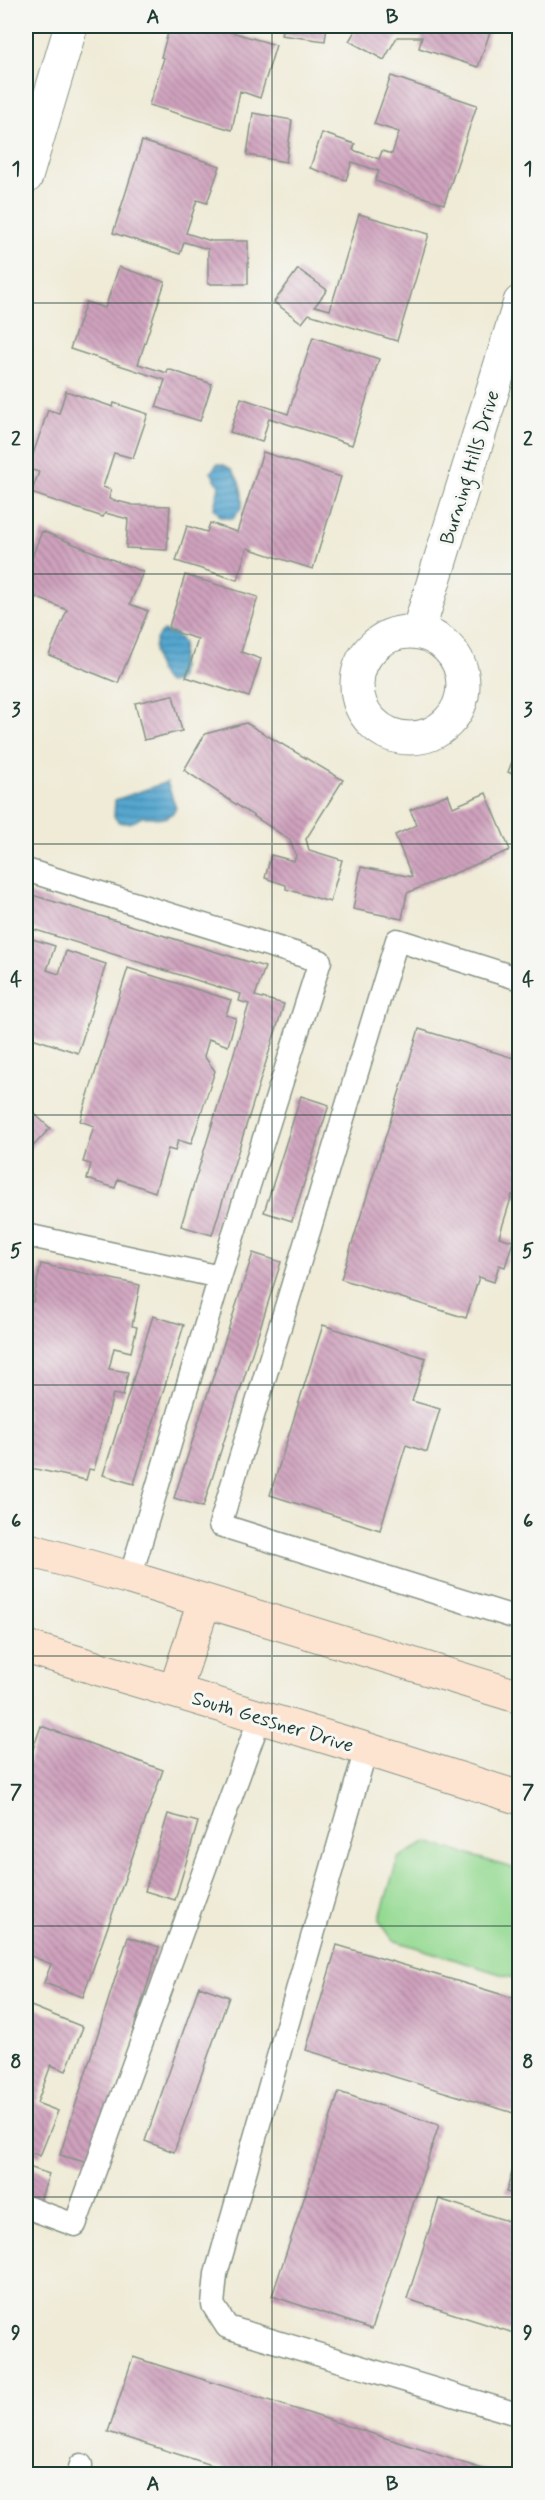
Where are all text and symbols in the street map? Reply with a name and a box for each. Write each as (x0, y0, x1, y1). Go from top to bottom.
text: A (146, 4, 160, 31)
text: B (386, 4, 399, 31)
text: 1 (12, 156, 20, 183)
text: 1 (524, 156, 532, 183)
street label: Burning Hills Drive (434, 387, 509, 549)
text: 2 (11, 426, 21, 453)
text: 2 (523, 426, 533, 453)
text: 3 (11, 697, 21, 724)
text: 3 (523, 697, 533, 724)
text: 4 (10, 967, 22, 994)
text: 4 (522, 967, 534, 994)
text: 5 (10, 1238, 22, 1265)
text: 5 (522, 1238, 534, 1265)
text: 6 (11, 1508, 21, 1535)
text: 6 (523, 1508, 533, 1535)
street label: South Gessner Drive (189, 1685, 357, 1760)
text: 7 (10, 1779, 22, 1806)
text: 7 (522, 1779, 534, 1806)
text: 8 (10, 2049, 22, 2076)
text: 8 (522, 2049, 534, 2076)
text: 9 (11, 2320, 21, 2347)
text: 9 (523, 2320, 533, 2347)
text: A (146, 2471, 160, 2498)
text: B (386, 2471, 399, 2498)

